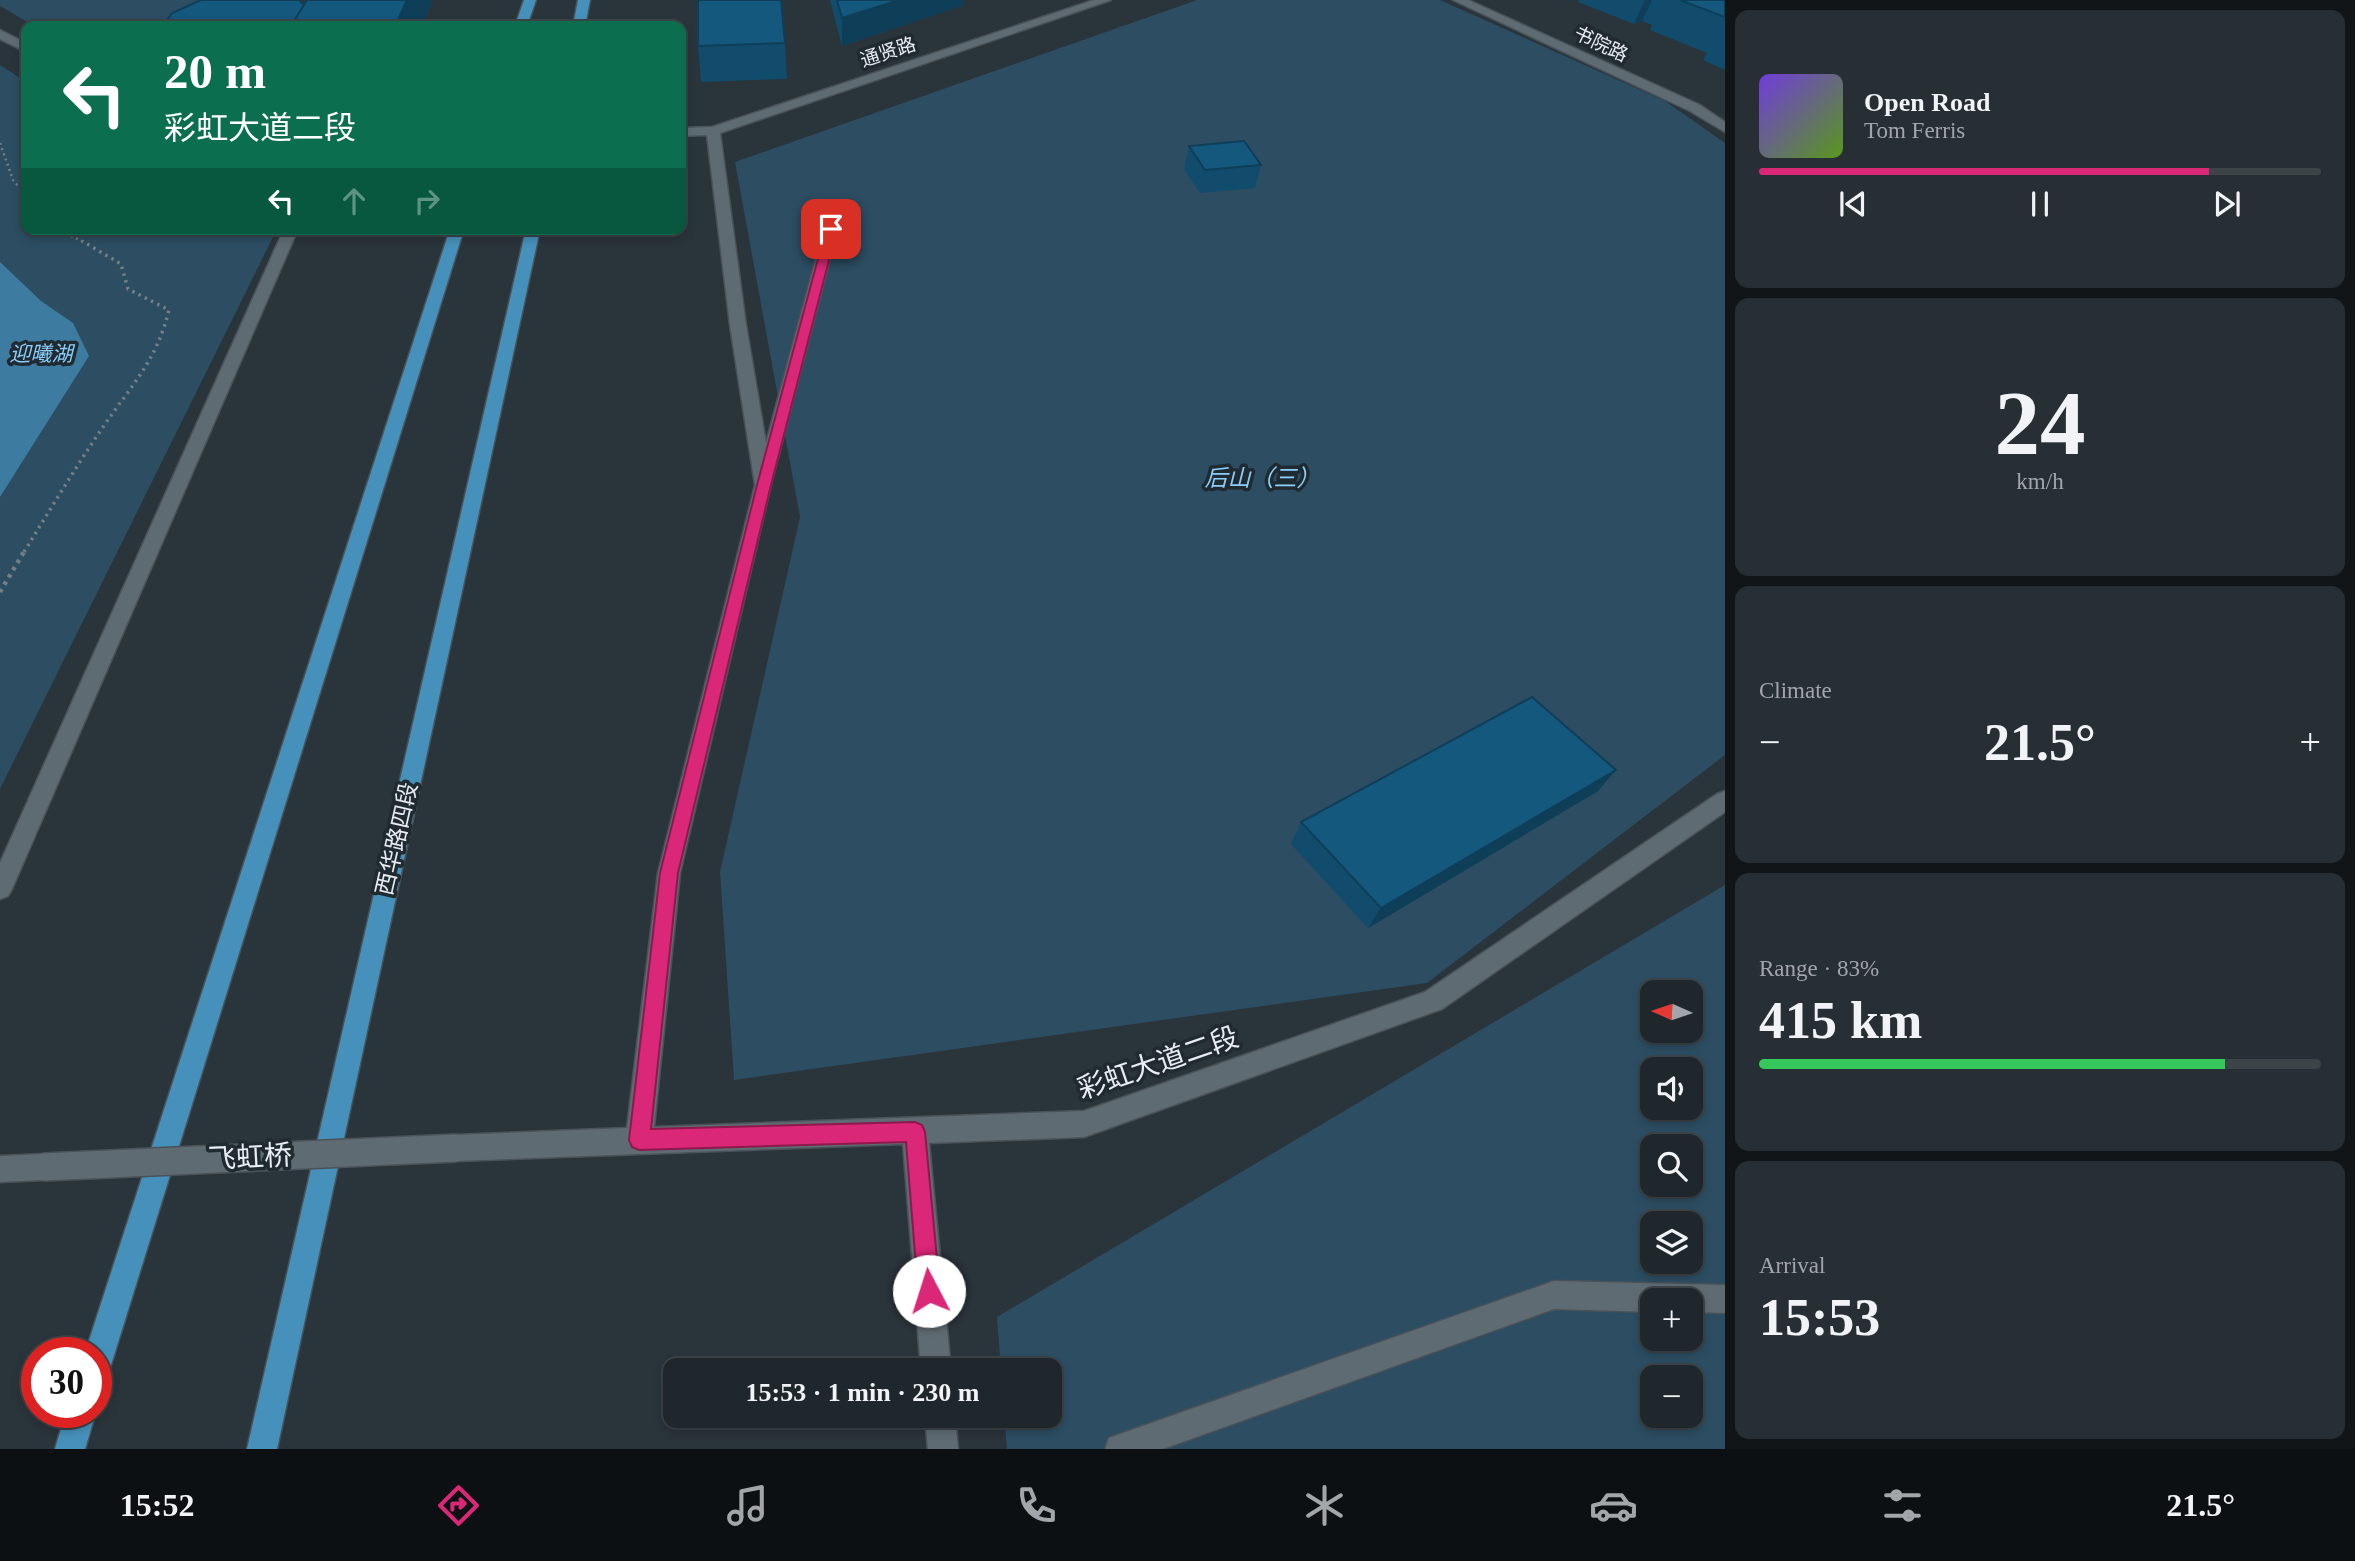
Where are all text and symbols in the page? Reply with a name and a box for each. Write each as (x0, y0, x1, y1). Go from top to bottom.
street label: 书院路 (1571, 22, 1631, 66)
street label: 通贤路 (858, 33, 918, 71)
text: 20 m (164, 44, 266, 99)
icon: left (49, 49, 140, 140)
text: Open Road (1864, 88, 1990, 117)
text: 彩虹大道二段 (164, 110, 356, 146)
text: Tom Ferris (1864, 118, 1965, 143)
icon: left (262, 182, 300, 220)
icon: ahead (335, 182, 373, 220)
icon: right (408, 182, 446, 220)
icon: previous (1834, 185, 1872, 223)
icon: pause (2021, 185, 2059, 223)
icon: next (2208, 185, 2246, 223)
pin (801, 199, 861, 259)
icon: arrive (812, 210, 850, 248)
water label: 迎曦湖 (10, 342, 75, 366)
text: 24 (1995, 373, 2086, 474)
park label: 后山（三） (1205, 466, 1320, 491)
text: km/h (2016, 469, 2064, 494)
text: Climate (1759, 678, 1832, 703)
text: 21.5° (1984, 714, 2096, 771)
text: − (1759, 721, 1780, 763)
text: + (2300, 721, 2321, 763)
street label: 西华路四段 (372, 780, 422, 898)
text: Range · 83% (1759, 956, 1879, 981)
north arrow (1640, 980, 1703, 1043)
map controls (1640, 980, 1703, 1428)
text: 415 km (1759, 992, 1922, 1049)
street label: 彩虹大道二段 (1074, 1021, 1242, 1105)
button: sound (1640, 1057, 1703, 1120)
button: search (1640, 1134, 1703, 1197)
street label: 飞虹桥 (207, 1139, 293, 1175)
button: layers (1640, 1211, 1703, 1274)
text: Arrival (1759, 1253, 1825, 1278)
position arrow (892, 1254, 966, 1328)
button: + (1640, 1288, 1703, 1351)
text: 15:53 (1759, 1289, 1880, 1346)
speed limit sign: 30 (21, 1337, 112, 1428)
button: − (1640, 1365, 1703, 1428)
text: 15:53 · 1 min · 230 m (746, 1378, 980, 1407)
icon: directions (434, 1481, 483, 1530)
icon: music (723, 1481, 772, 1530)
icon: phone (1012, 1481, 1061, 1530)
icon: climate (1300, 1481, 1349, 1530)
icon: car (1589, 1481, 1638, 1530)
icon: filters (1878, 1481, 1927, 1530)
text: 15:52 (120, 1487, 195, 1523)
text: 21.5° (2166, 1487, 2235, 1523)

